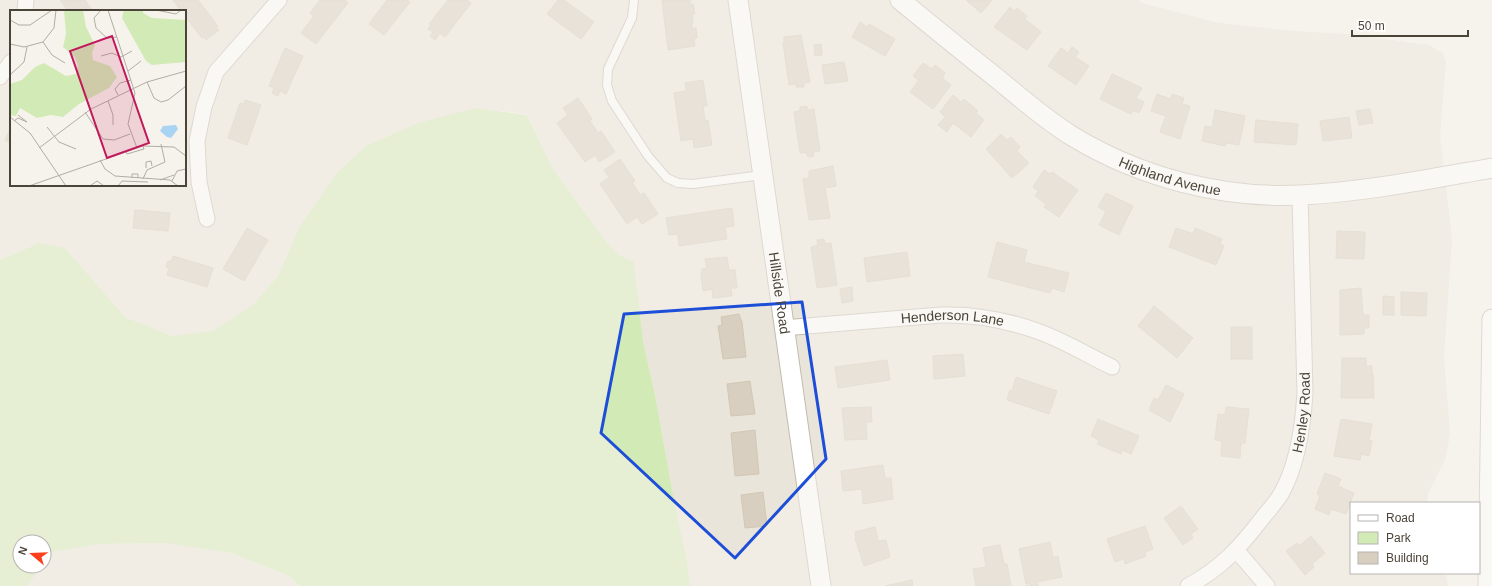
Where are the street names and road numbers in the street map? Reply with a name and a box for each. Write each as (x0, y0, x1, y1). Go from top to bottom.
street label: Highland Avenue (1117, 153, 1222, 198)
street label: Hillside Road (766, 251, 793, 335)
street label: Henderson Lane (900, 307, 1006, 329)
street label: Henley Road (1289, 372, 1313, 454)

